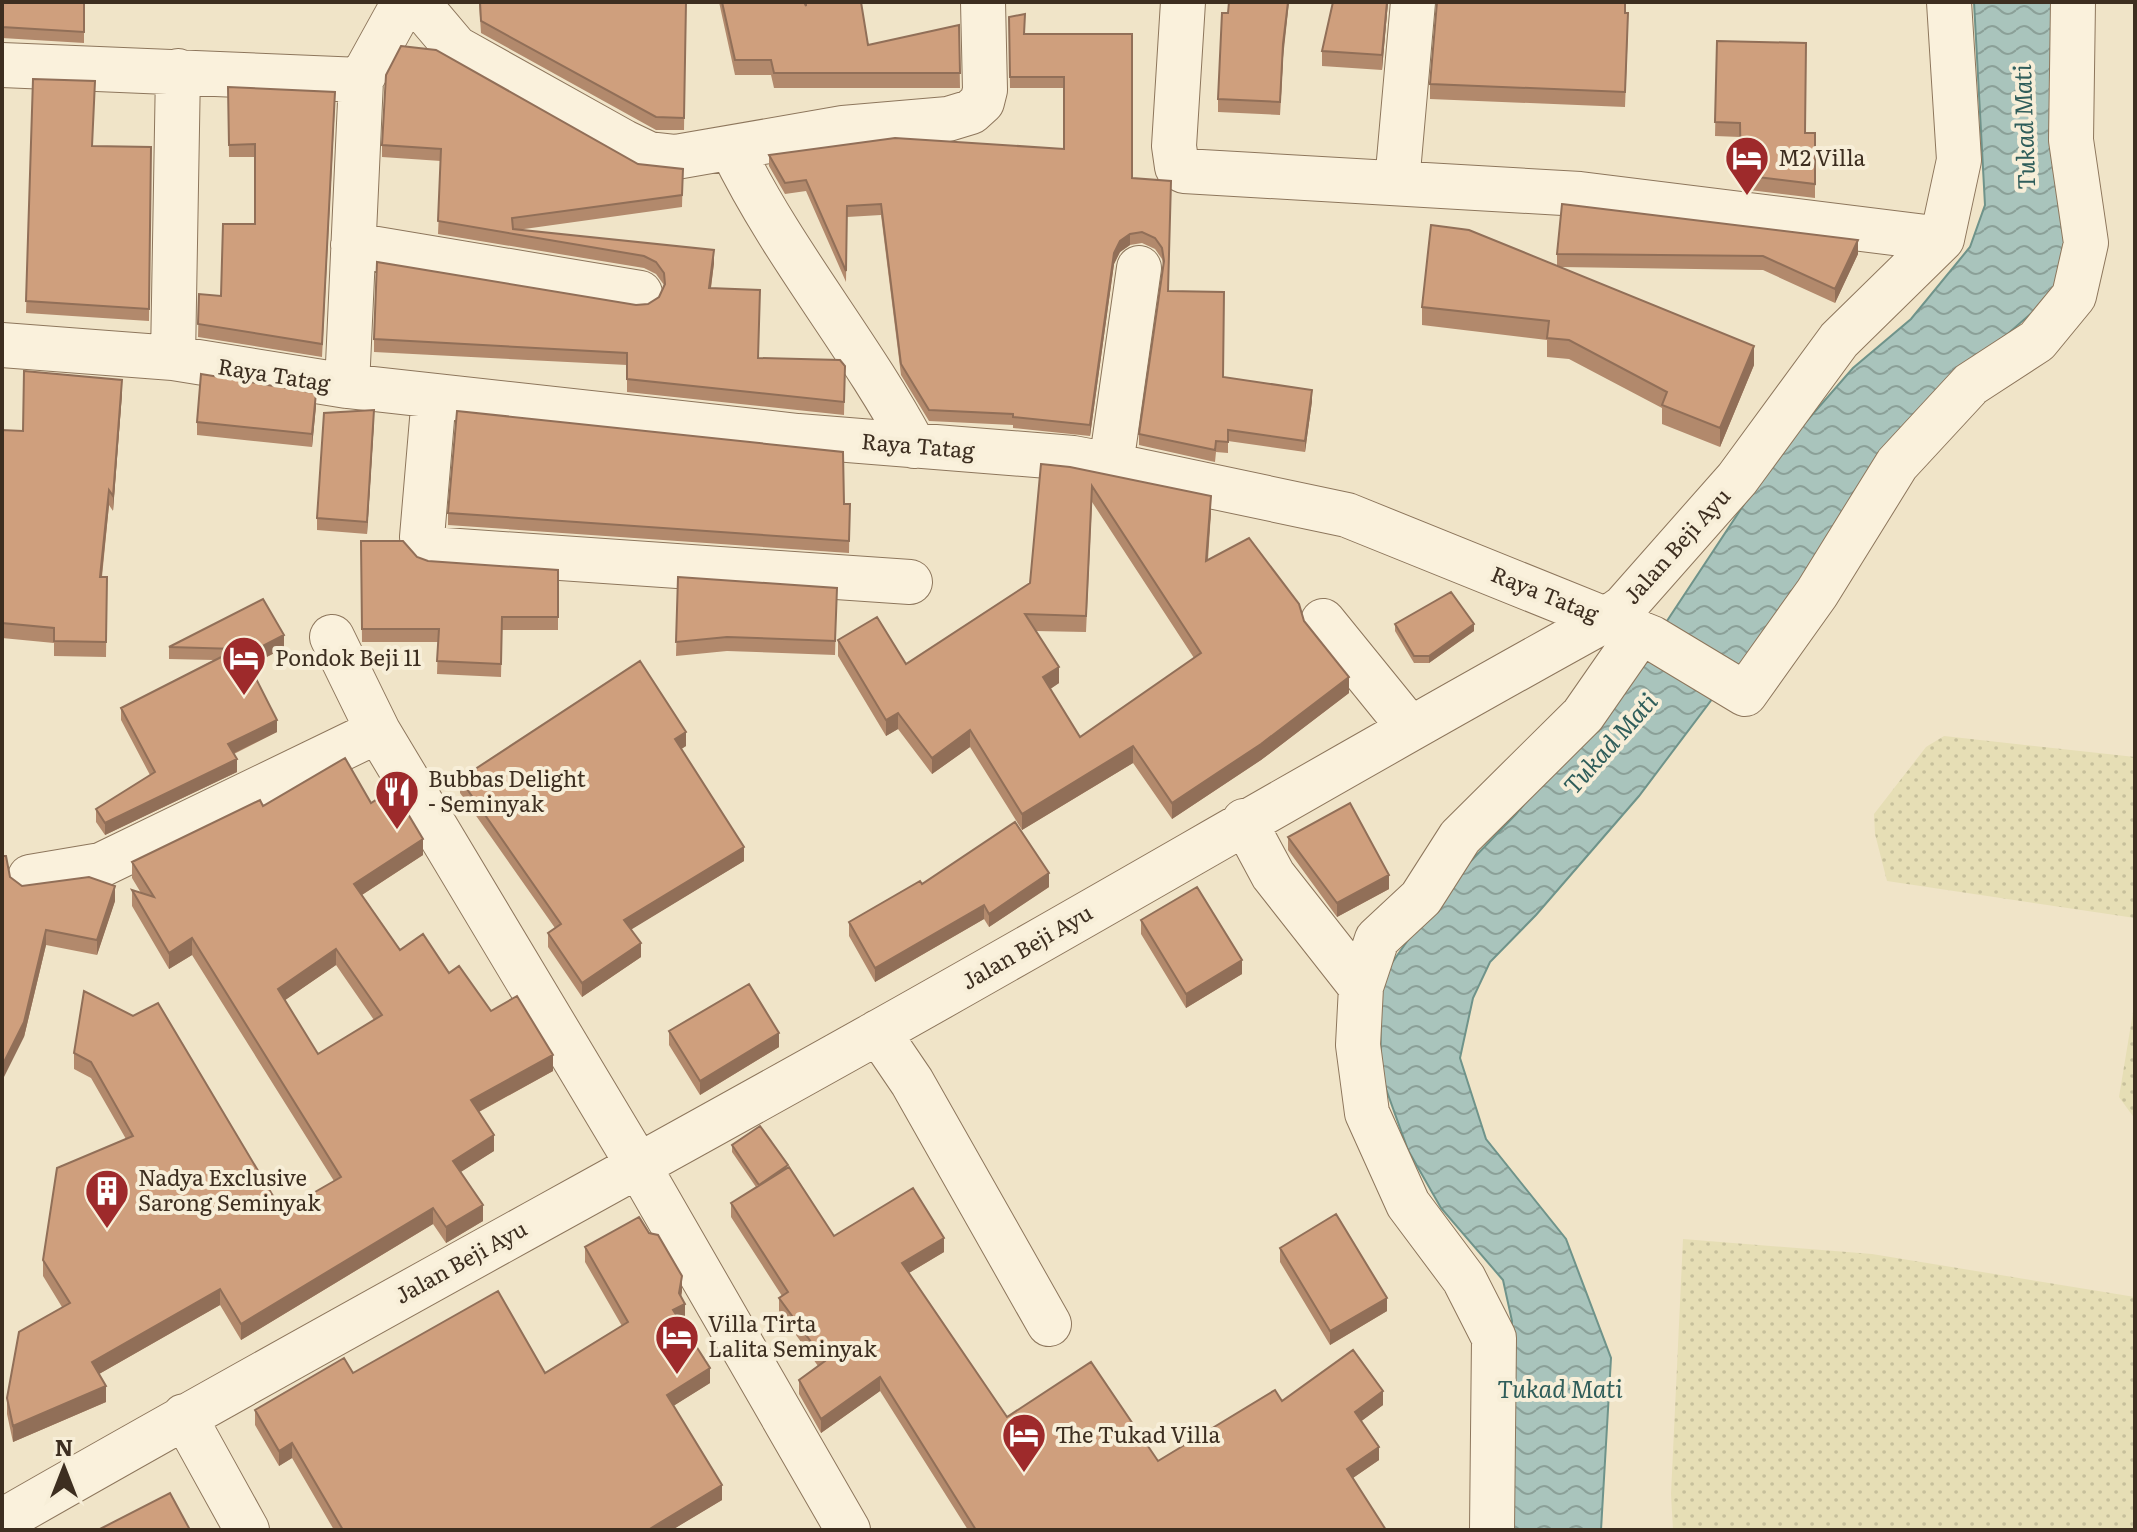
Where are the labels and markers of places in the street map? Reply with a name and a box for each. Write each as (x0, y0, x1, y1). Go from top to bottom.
hotel icon: M2 Villa (1723, 134, 1771, 197)
place label: M2 Villa (1778, 140, 1866, 173)
hotel icon: Pondok Beji 11 (220, 634, 268, 697)
place label: Pondok Beji 11 (275, 640, 421, 673)
place label: Bubbas Delight - Seminyak (428, 761, 586, 819)
restaurant icon: Bubbas Delight - Seminyak (373, 768, 421, 831)
place label: Nadya Exclusive Sarong Seminyak (138, 1160, 321, 1218)
building icon: Nadya Exclusive Sarong Seminyak (83, 1167, 131, 1230)
place label: Villa Tirta Lalita Seminyak (708, 1306, 877, 1364)
hotel icon: Villa Tirta Lalita Seminyak (653, 1313, 701, 1376)
hotel icon: The Tukad Villa (1000, 1411, 1048, 1474)
place label: The Tukad Villa (1055, 1417, 1221, 1450)

